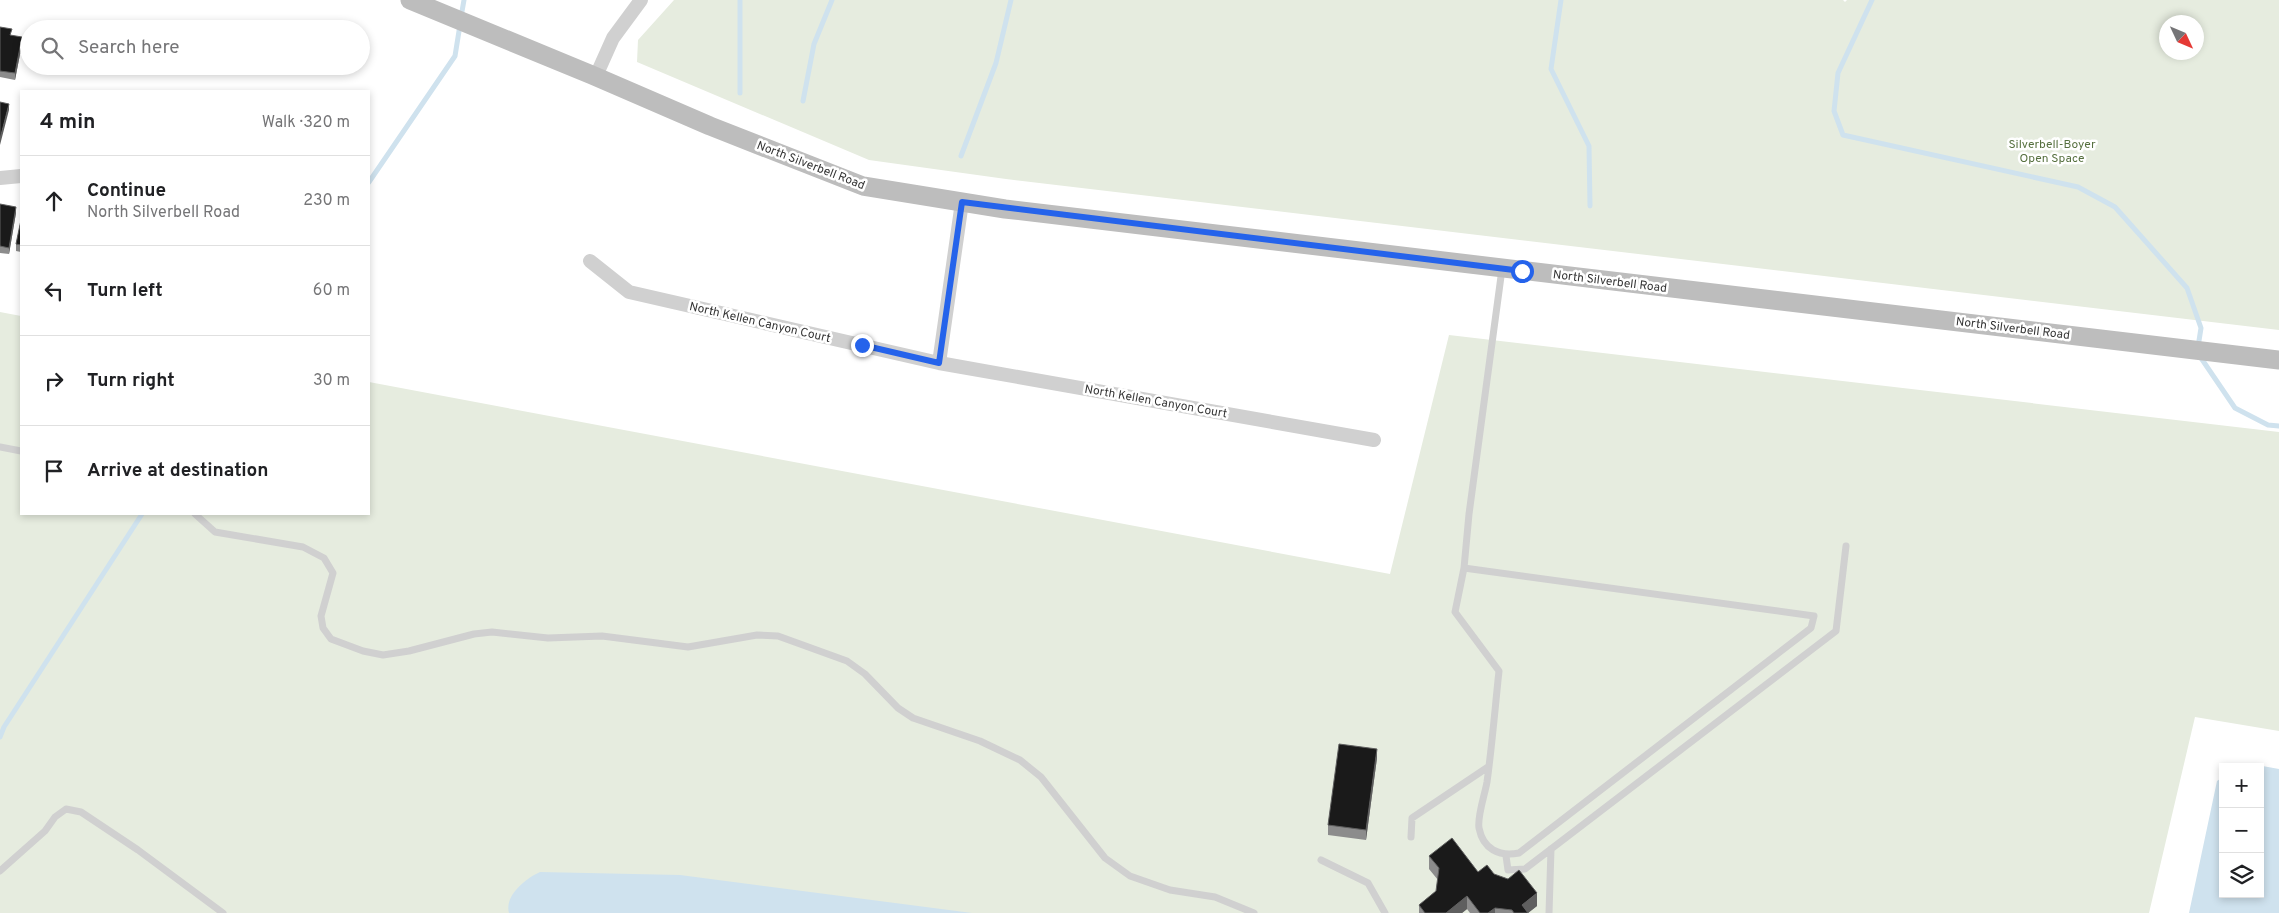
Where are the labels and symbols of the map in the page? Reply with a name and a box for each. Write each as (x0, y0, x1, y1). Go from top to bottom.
north arrow (2159, 15, 2204, 60)
park label: Silverbell-Boyer Open Space (2008, 137, 2096, 167)
street label: North Silverbell Road (754, 138, 867, 194)
route start (1511, 260, 1534, 283)
street label: North Silverbell Road (1552, 267, 1668, 297)
street label: North Kellen Canyon Court (688, 299, 832, 347)
street label: North Silverbell Road (1955, 314, 2071, 344)
route end (851, 334, 874, 357)
street label: North Kellen Canyon Court (1083, 382, 1228, 422)

